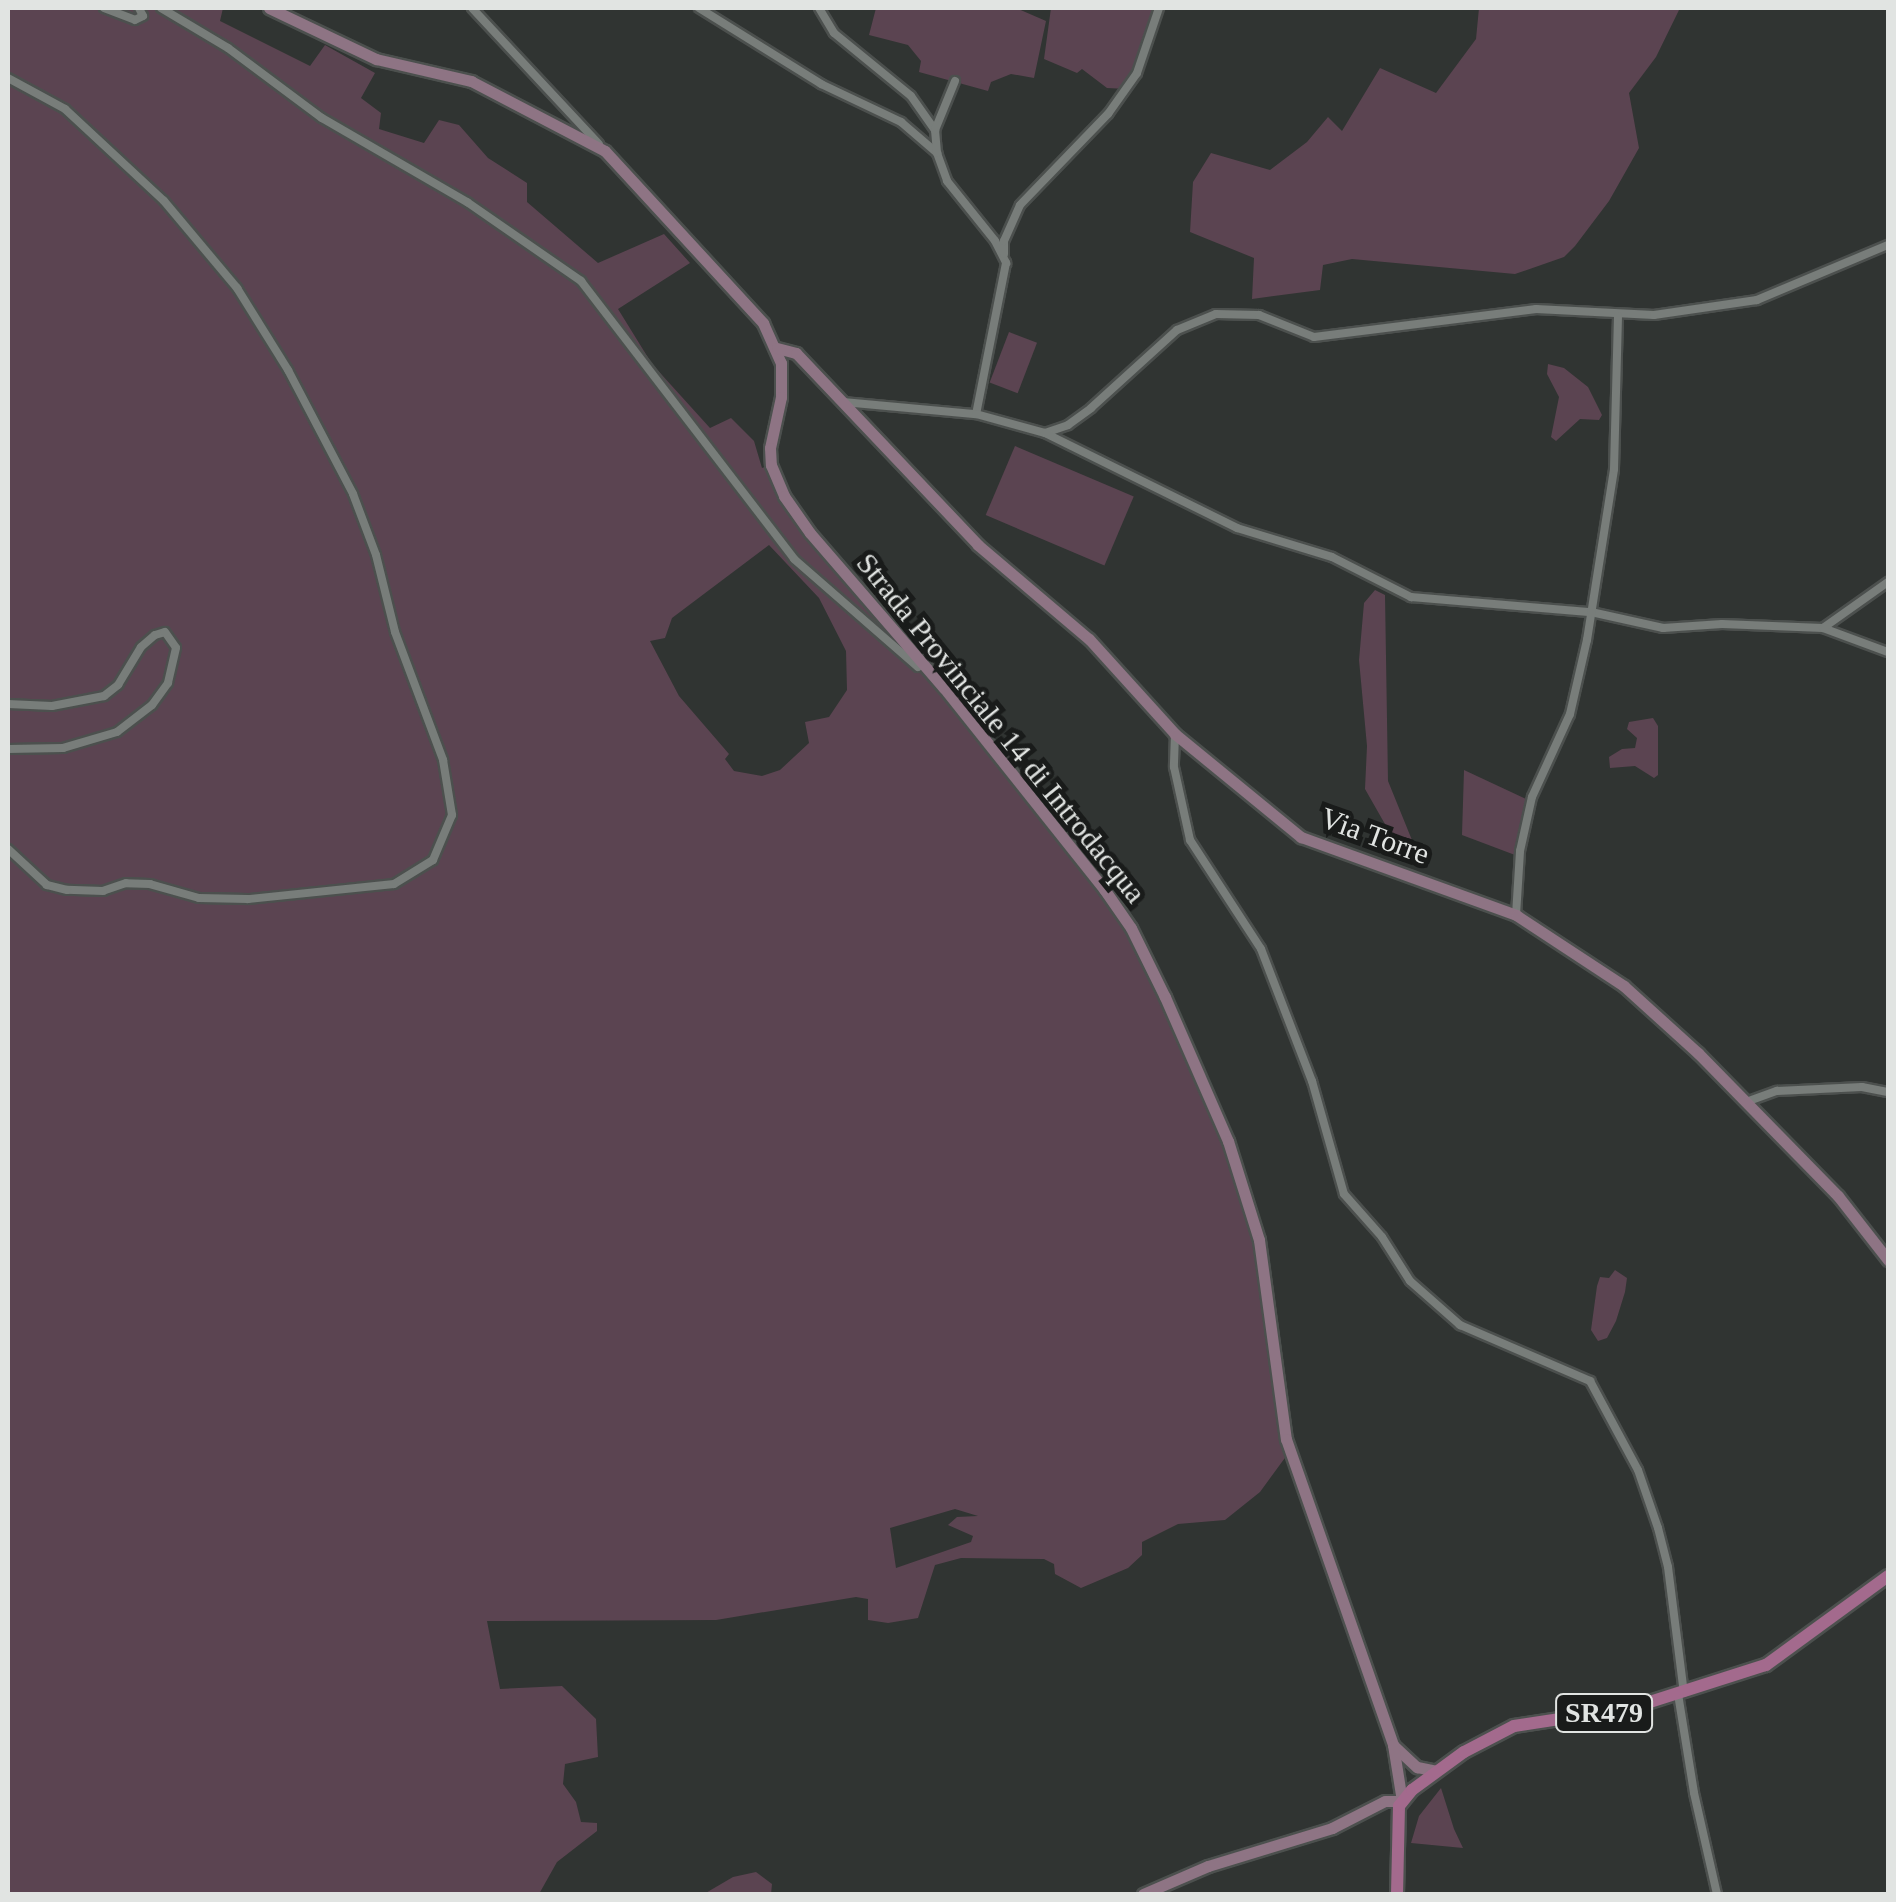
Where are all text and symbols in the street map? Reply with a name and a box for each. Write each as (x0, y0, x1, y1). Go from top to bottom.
street label: Strada Provinciale 14 di Introdacqua (849, 546, 1153, 910)
street label: Via Torre (1315, 800, 1435, 872)
road number: SR479 (1554, 1690, 1654, 1736)

